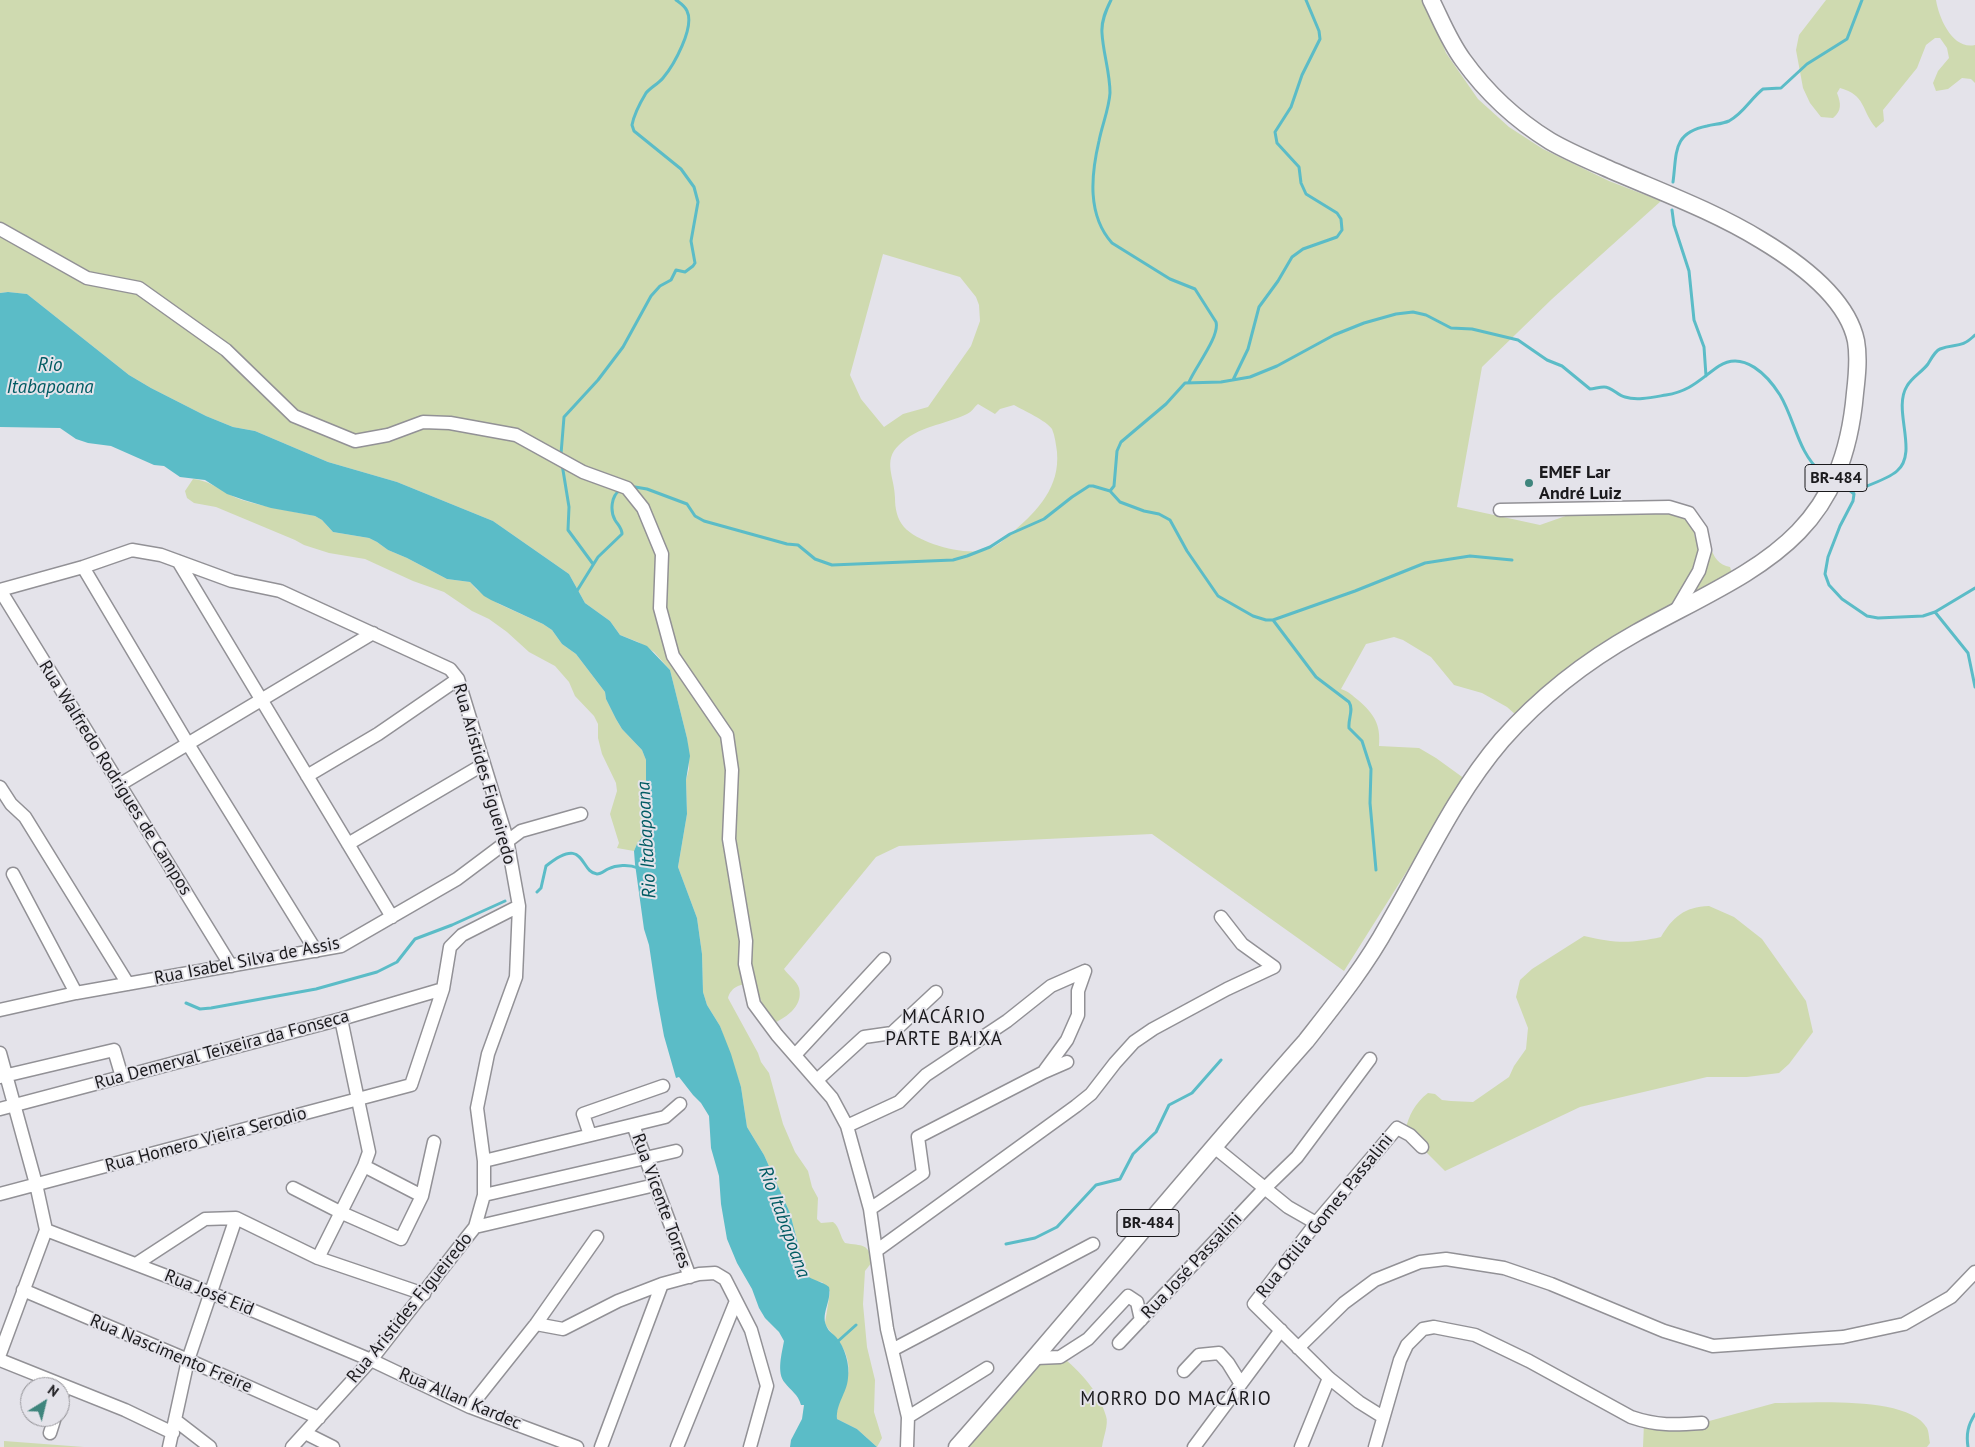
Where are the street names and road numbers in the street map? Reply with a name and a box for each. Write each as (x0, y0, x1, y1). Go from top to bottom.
road number: BR-484 (1805, 464, 1867, 492)
street label: Rua Walfredo Rodrigues de Campos (34, 657, 196, 899)
street label: Rua Aristides Figueiredo (448, 681, 520, 867)
street label: Rua Isabel Silva de Assis (152, 932, 342, 990)
street label: Rua Demerval Teixeira da Fonseca (92, 1006, 352, 1094)
street label: Rua Homero Vieira Serodio (103, 1103, 309, 1177)
street label: Rua Otilia Gomes Passalini (1252, 1130, 1398, 1302)
street label: Rua Vicente Torres (627, 1131, 695, 1271)
street label: Rua José Passalini (1137, 1208, 1247, 1324)
road number: BR-484 (1117, 1210, 1179, 1236)
street label: Rua Aristides Figueiredo (343, 1228, 477, 1388)
street label: Rua José Eid (161, 1265, 257, 1321)
street label: Rua Nascimento Freire (87, 1310, 255, 1398)
street label: Rua Allan Kardec (396, 1363, 524, 1435)

